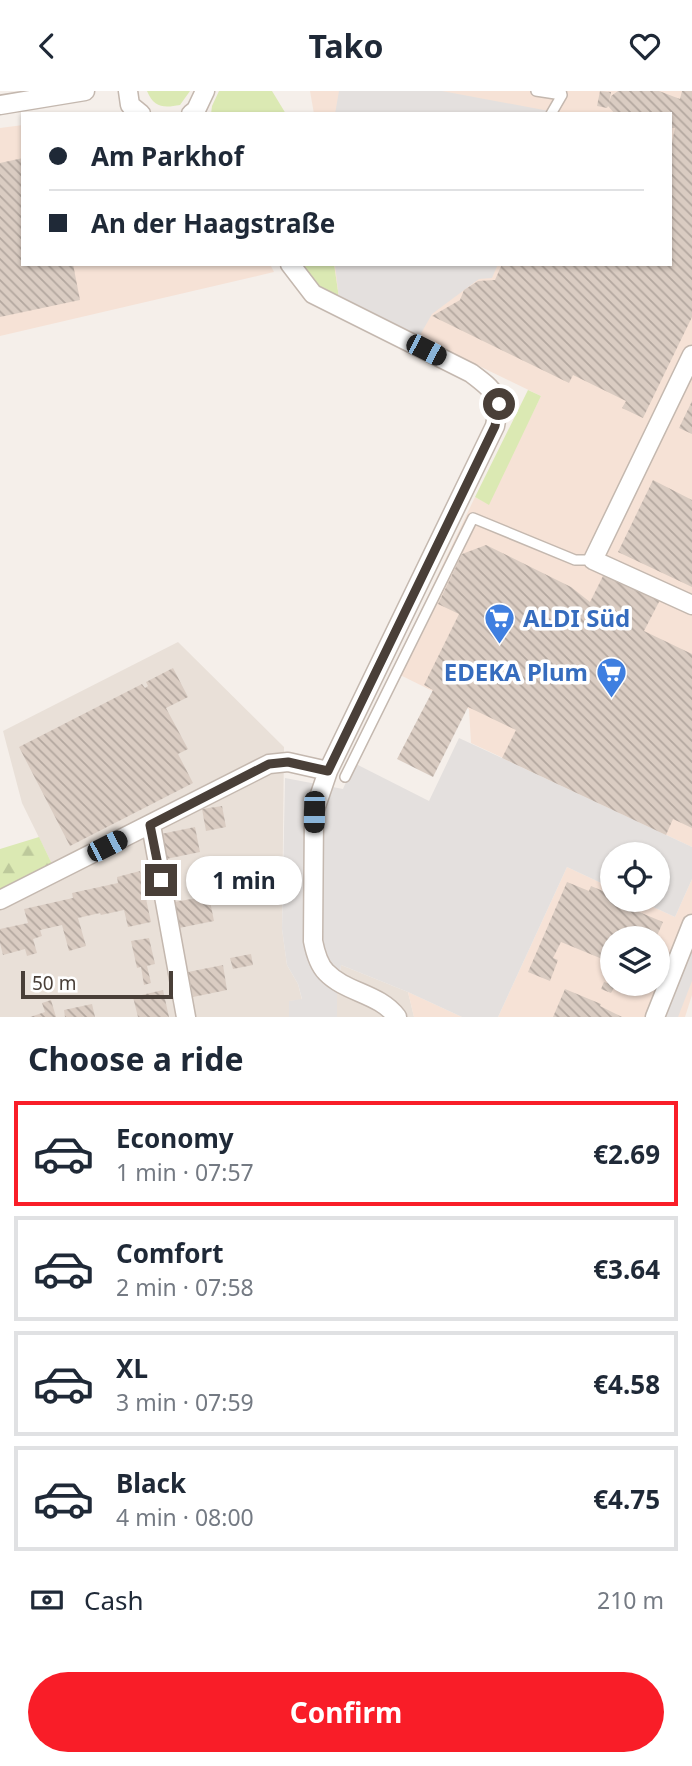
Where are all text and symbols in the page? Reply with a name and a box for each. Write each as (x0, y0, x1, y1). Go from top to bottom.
text: Tako (309, 24, 383, 67)
icon: back (28, 27, 66, 65)
icon: heart (626, 27, 664, 65)
text: Am Parkhof (91, 138, 244, 174)
text: An der Haagstraße (91, 205, 335, 241)
car (403, 331, 450, 369)
route start (483, 388, 515, 420)
place label: ALDI Süd (523, 601, 630, 634)
supermarket icon: ALDI Süd (483, 602, 517, 646)
place label: EDEKA Plum (444, 655, 588, 688)
supermarket icon: EDEKA Plum (594, 656, 628, 700)
car (304, 791, 325, 833)
car (84, 827, 131, 865)
map controls (600, 842, 670, 996)
button: locate (600, 842, 670, 912)
callout: 1 min (186, 855, 301, 905)
route end (145, 864, 177, 896)
text: 1 min (212, 864, 276, 896)
button: layers (600, 926, 670, 996)
scale bar (21, 968, 173, 1000)
text: 50 m (32, 970, 76, 996)
text: Choose a ride (28, 1037, 244, 1080)
text: Economy (116, 1120, 234, 1156)
icon: car (32, 1122, 95, 1185)
text: €2.69 (593, 1136, 660, 1172)
text: 1 min · 07:57 (116, 1156, 254, 1188)
text: Comfort (116, 1235, 224, 1271)
icon: car (32, 1237, 95, 1300)
text: €3.64 (593, 1251, 660, 1287)
text: 2 min · 07:58 (116, 1271, 254, 1303)
text: XL (116, 1350, 148, 1386)
icon: car (32, 1352, 95, 1415)
text: €4.58 (593, 1366, 660, 1402)
text: 3 min · 07:59 (116, 1386, 254, 1418)
text: Black (116, 1465, 186, 1501)
icon: car (32, 1467, 95, 1530)
text: €4.75 (593, 1481, 660, 1517)
text: 4 min · 08:00 (116, 1501, 254, 1533)
icon: cash (28, 1581, 66, 1619)
text: Cash (84, 1582, 144, 1618)
text: 210 m (597, 1584, 664, 1616)
button: Confirm (28, 1672, 664, 1752)

